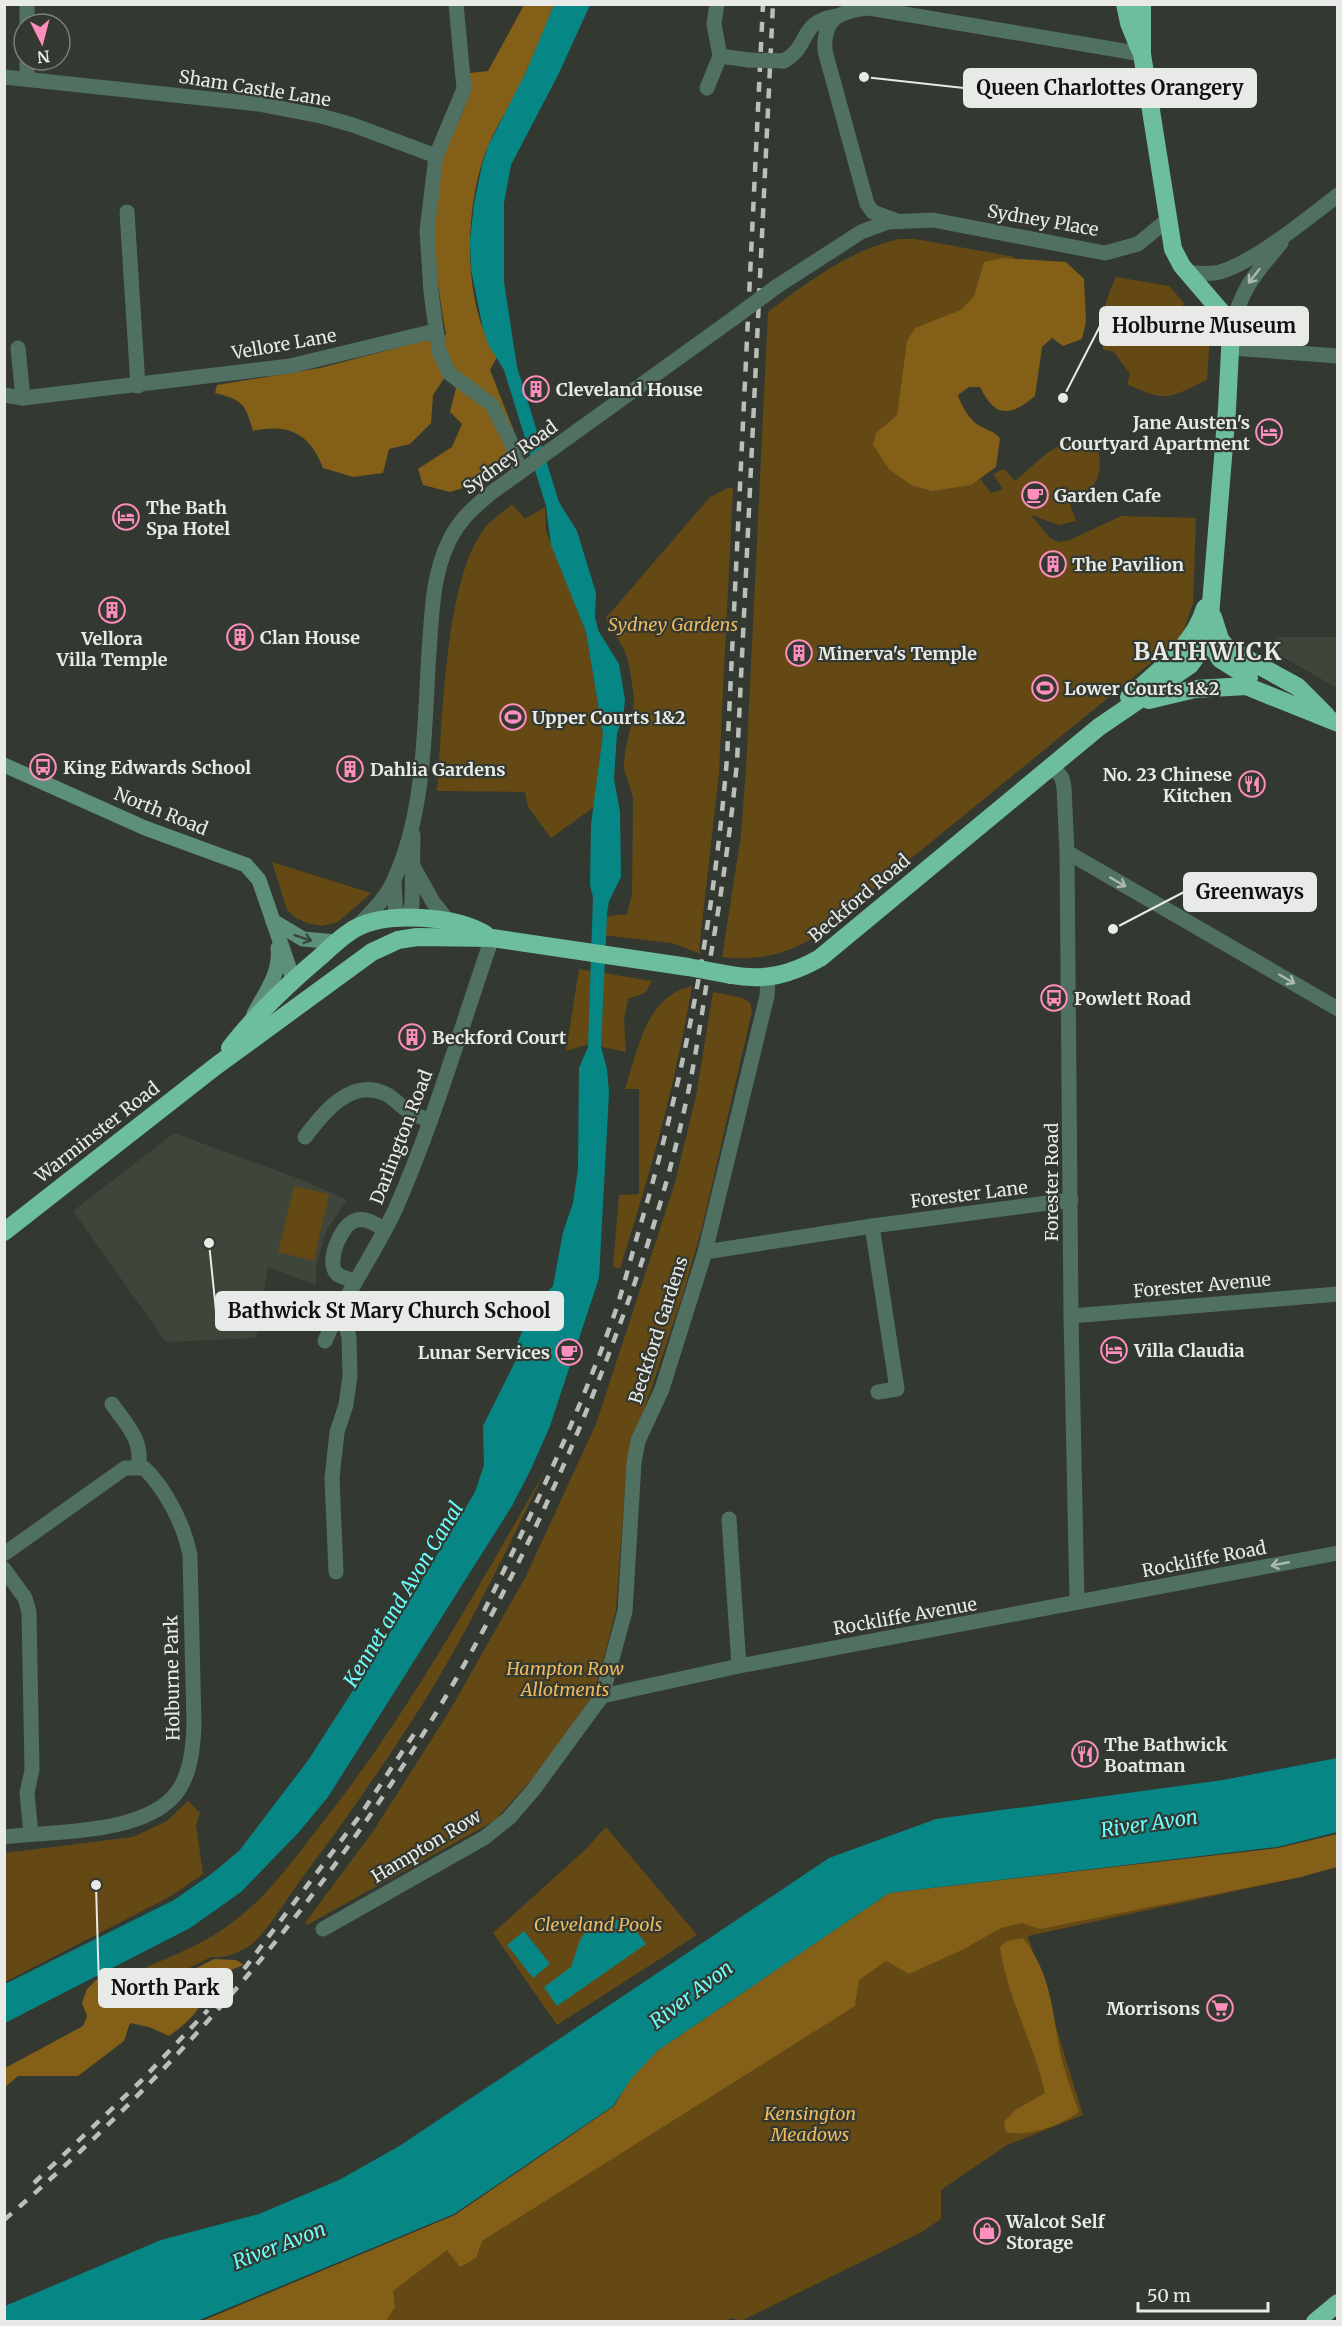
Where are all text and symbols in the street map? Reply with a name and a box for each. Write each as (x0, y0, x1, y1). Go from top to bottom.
north arrow (12, 12, 72, 72)
text: N (36, 46, 51, 68)
street label: Sham Castle Lane (177, 65, 333, 111)
callout: Queen Charlottes Orangery (964, 69, 1256, 107)
text: Queen Charlottes Orangery (976, 75, 1244, 100)
street label: Sydney Place (986, 199, 1100, 241)
one-way arrow (1247, 268, 1260, 284)
callout: Holburne Museum (1100, 307, 1308, 345)
text: Holburne Museum (1112, 313, 1296, 338)
street label: Vellore Lane (229, 323, 338, 365)
building icon: Cleveland House (521, 374, 551, 404)
place label: Cleveland House (556, 378, 703, 401)
place label: Jane Austen's Courtyard Apartment (1060, 411, 1251, 455)
street label: Sydney Road (458, 415, 562, 499)
hotel icon: Jane Austen's Courtyard Apartment (1254, 417, 1284, 447)
cafe icon: Garden Cafe (1020, 480, 1050, 510)
place label: Garden Cafe (1054, 484, 1161, 507)
place label: The Bath Spa Hotel (146, 496, 230, 540)
hotel icon: The Bath Spa Hotel (111, 502, 141, 532)
building icon: The Pavilion (1038, 549, 1068, 579)
place label: The Pavilion (1072, 553, 1184, 576)
building icon: Vellora Villa Temple (97, 595, 127, 625)
park label: Sydney Gardens (608, 613, 738, 636)
building icon: Clan House (225, 622, 255, 652)
place label: Clan House (260, 626, 360, 649)
place label: Vellora Villa Temple (56, 627, 168, 671)
district label: BATHWICK (1133, 636, 1283, 667)
building icon: Minerva's Temple (784, 638, 814, 668)
place label: Minerva's Temple (818, 642, 977, 665)
sports icon: Lower Courts 1&2 (1030, 673, 1060, 703)
place label: Lower Courts 1&2 (1064, 677, 1219, 700)
sports icon: Upper Courts 1&2 (498, 702, 528, 732)
place label: Upper Courts 1&2 (532, 706, 686, 729)
bus stop icon: King Edwards School (28, 752, 58, 782)
building icon: Dahlia Gardens (335, 754, 365, 784)
place label: King Edwards School (63, 756, 251, 779)
place label: Dahlia Gardens (370, 758, 505, 781)
place label: No. 23 Chinese Kitchen (1103, 763, 1232, 807)
restaurant icon: No. 23 Chinese Kitchen (1237, 769, 1267, 799)
street label: North Road (111, 782, 211, 840)
street label: Beckford Road (803, 849, 915, 947)
callout: Greenways (1184, 873, 1316, 911)
one-way arrow (1109, 876, 1126, 888)
text: Greenways (1196, 879, 1304, 904)
one-way arrow (293, 933, 312, 944)
one-way arrow (1278, 974, 1295, 986)
bus stop icon: Powlett Road (1039, 983, 1069, 1013)
place label: Powlett Road (1074, 987, 1191, 1010)
building icon: Beckford Court (397, 1022, 427, 1052)
place label: Beckford Court (432, 1026, 567, 1049)
street label: Darlington Road (365, 1066, 437, 1207)
street label: Warminster Road (29, 1076, 164, 1188)
street label: Forester Road (1040, 1122, 1063, 1241)
street label: Forester Lane (909, 1175, 1029, 1213)
street label: Beckford Gardens (623, 1253, 693, 1407)
street label: Forester Avenue (1132, 1268, 1272, 1302)
callout: Bathwick St Mary Church School (216, 1292, 563, 1330)
text: Bathwick St Mary Church School (227, 1298, 551, 1323)
hotel icon: Villa Claudia (1099, 1335, 1129, 1365)
cafe icon: Lunar Services (554, 1337, 584, 1367)
place label: Villa Claudia (1133, 1339, 1245, 1362)
place label: Lunar Services (418, 1341, 550, 1364)
water label: Kennet and Avon Canal (337, 1497, 468, 1692)
street label: Rockliffe Road (1140, 1536, 1268, 1582)
one-way arrow (1271, 1559, 1290, 1570)
street label: Rockliffe Avenue (831, 1592, 979, 1640)
street label: Holburne Park (159, 1614, 185, 1741)
park label: Hampton Row Allotments (505, 1657, 624, 1701)
place label: The Bathwick Boatman (1104, 1733, 1227, 1777)
restaurant icon: The Bathwick Boatman (1070, 1739, 1100, 1769)
street label: Hampton Row (367, 1804, 486, 1888)
water label: River Avon (1099, 1804, 1199, 1842)
park label: Cleveland Pools (534, 1913, 662, 1936)
water label: River Avon (644, 1955, 738, 2033)
callout: North Park (99, 1969, 232, 2007)
text: North Park (111, 1975, 219, 2000)
supermarket icon: Morrisons (1205, 1993, 1235, 2023)
place label: Morrisons (1107, 1997, 1200, 2020)
park label: Kensington Meadows (763, 2102, 856, 2146)
place label: Walcot Self Storage (1005, 2210, 1105, 2254)
water label: River Avon (229, 2216, 329, 2274)
shop icon: Walcot Self Storage (972, 2216, 1002, 2246)
scale bar (1138, 2275, 1268, 2313)
text: 50 m (1147, 2284, 1191, 2307)

